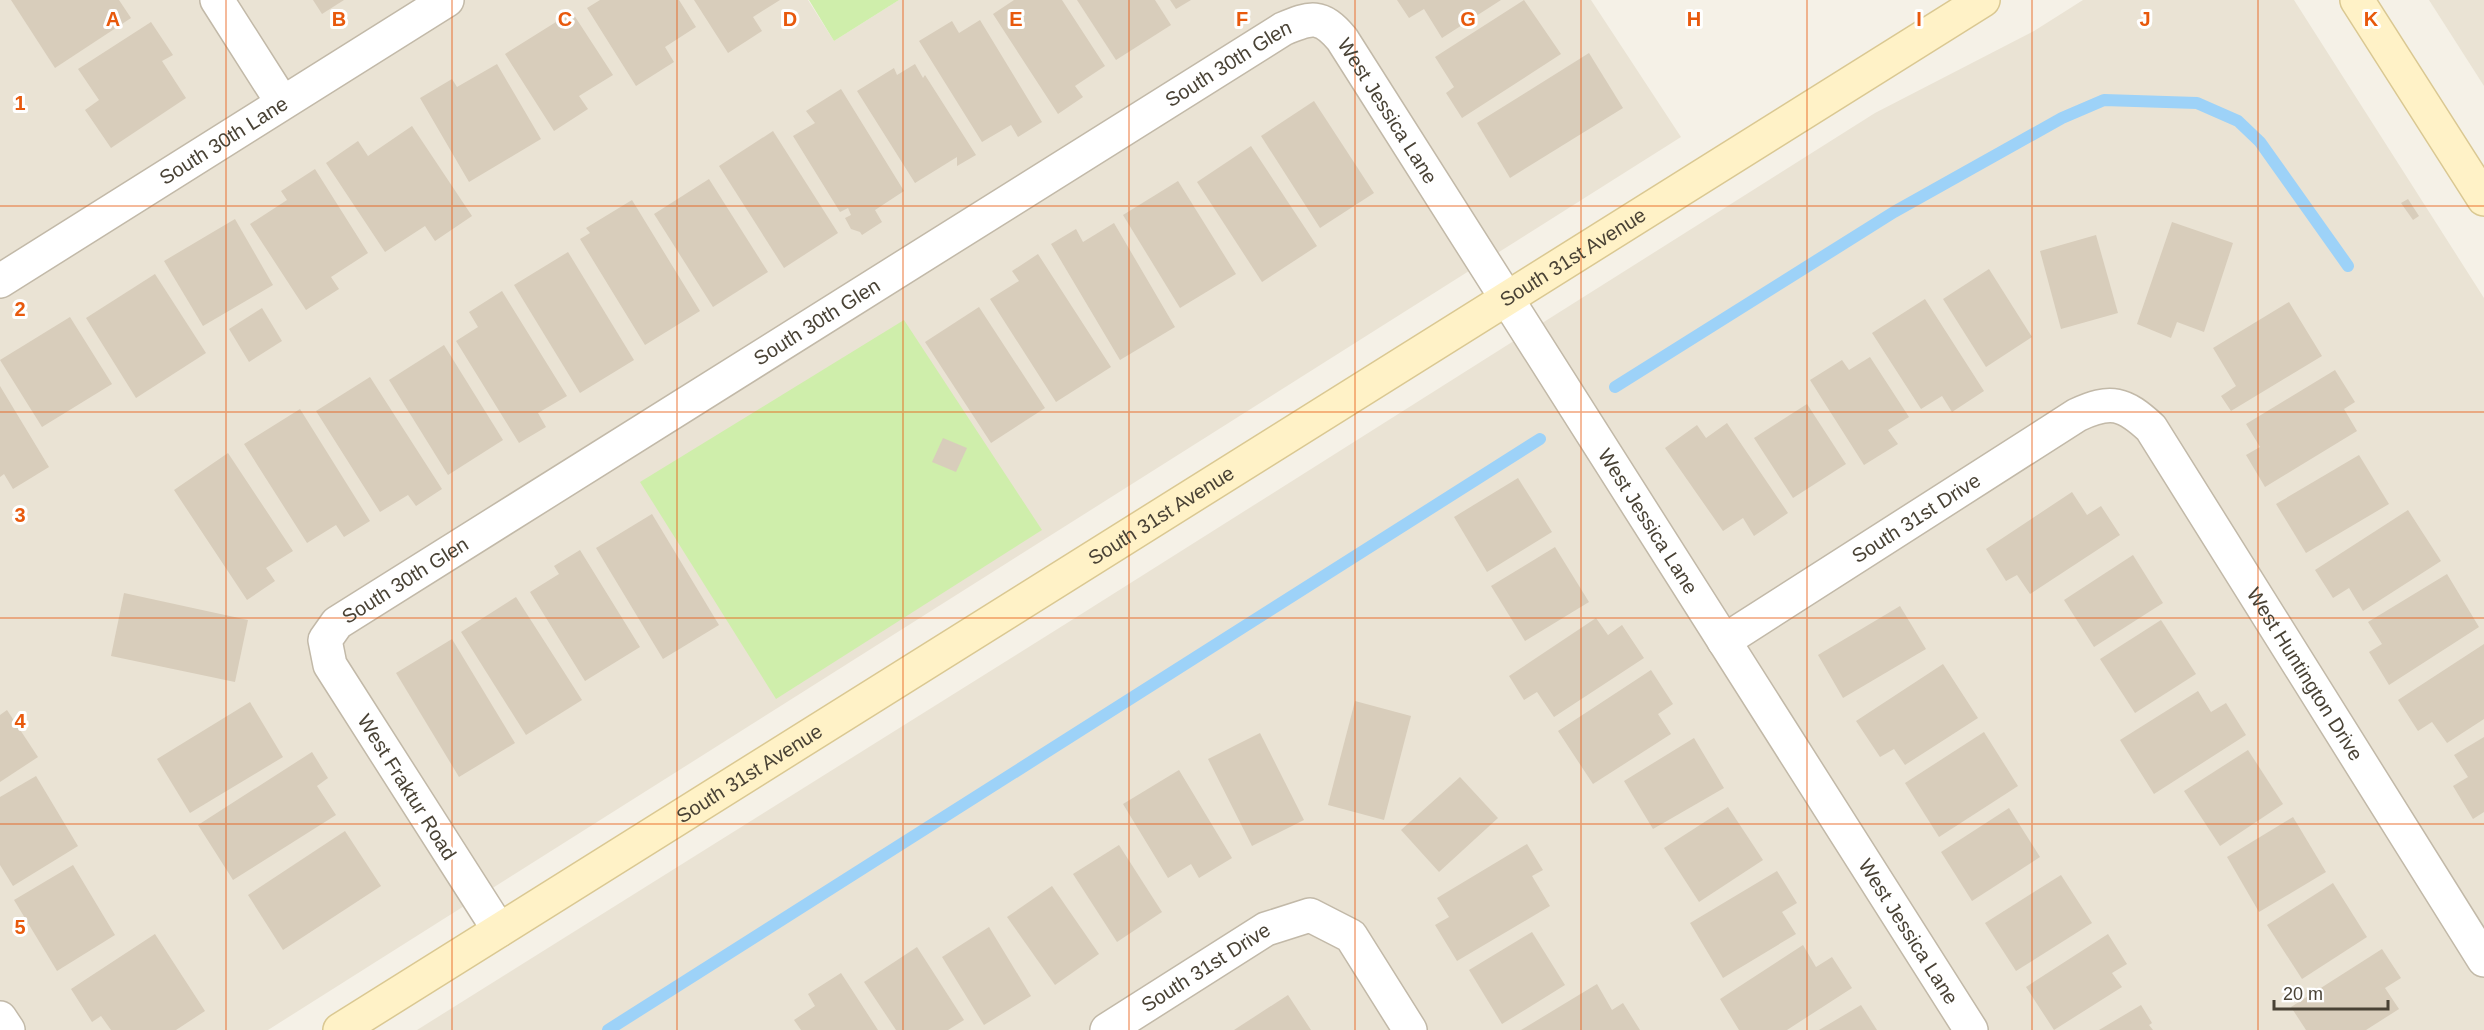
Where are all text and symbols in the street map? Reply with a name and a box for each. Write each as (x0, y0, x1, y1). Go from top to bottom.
text: A (106, 8, 120, 30)
text: B (332, 8, 346, 30)
text: C (558, 8, 572, 30)
text: D (783, 8, 797, 30)
text: E (1009, 8, 1023, 30)
text: F (1236, 8, 1248, 30)
text: G (1460, 8, 1476, 30)
text: H (1687, 8, 1701, 30)
text: I (1916, 8, 1922, 30)
text: J (2139, 8, 2151, 30)
text: K (2364, 8, 2379, 30)
street label: South 30th Glen (1161, 16, 1294, 111)
street label: West Jessica Lane (1333, 34, 1442, 187)
text: 1 (14, 92, 26, 114)
street label: South 30th Lane (155, 92, 292, 189)
street label: South 31st Avenue (1496, 203, 1650, 311)
street label: South 30th Glen (750, 274, 884, 370)
text: 2 (14, 298, 26, 320)
street label: West Jessica Lane (1594, 445, 1702, 598)
street label: South 31st Avenue (1084, 461, 1238, 569)
street label: South 31st Drive (1848, 469, 1984, 567)
text: 3 (14, 504, 26, 526)
street label: South 30th Glen (338, 532, 472, 628)
street label: West Huntington Drive (2243, 584, 2367, 765)
text: 4 (14, 710, 26, 732)
street label: West Fraktur Road (353, 710, 461, 864)
street label: South 31st Avenue (672, 720, 826, 827)
street label: West Jessica Lane (1854, 855, 1963, 1008)
text: 5 (14, 916, 26, 938)
street label: South 31st Drive (1137, 918, 1274, 1016)
scale bar (2274, 973, 2388, 1011)
text: 20 m (2283, 984, 2323, 1004)

